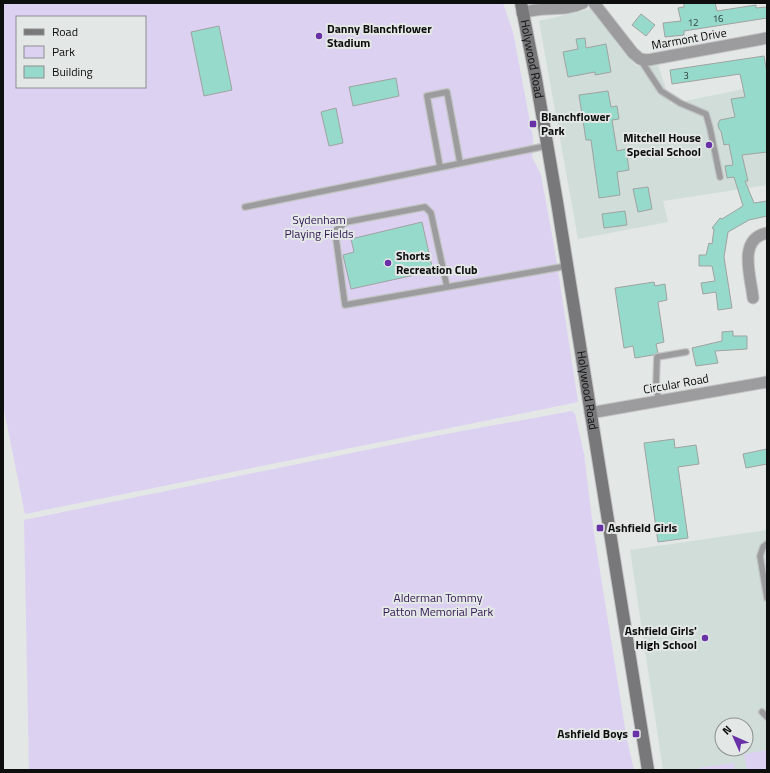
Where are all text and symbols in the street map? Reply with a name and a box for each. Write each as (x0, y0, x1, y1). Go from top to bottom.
house number: 16 (712, 11, 724, 26)
house number: 12 (687, 15, 699, 30)
legend (16, 16, 146, 88)
street label: Holywood Road (515, 18, 549, 100)
place label: Danny Blanchflower Stadium (327, 19, 432, 52)
text: Road (52, 22, 78, 41)
street label: Marmont Drive (650, 23, 728, 54)
marker: Danny Blanchflower Stadium (314, 31, 324, 41)
text: Park (52, 42, 75, 61)
text: Building (52, 62, 93, 81)
house number: 3 (683, 68, 689, 83)
place label: Blanchflower Park (541, 107, 611, 140)
marker: Blanchflower Park (528, 119, 538, 129)
place label: Mitchell House Special School (623, 128, 701, 161)
marker: Mitchell House Special School (704, 140, 714, 150)
park label: Sydenham Playing Fields (284, 210, 354, 243)
place label: Shorts Recreation Club (396, 246, 478, 279)
marker: Shorts Recreation Club (383, 258, 393, 268)
street label: Holywood Road (572, 349, 603, 431)
street label: Circular Road (642, 368, 710, 399)
place label: Ashfield Girls (608, 518, 678, 537)
marker: Ashfield Girls (595, 523, 605, 533)
park label: Alderman Tommy Patton Memorial Park (383, 588, 494, 621)
place label: Ashfield Girls' High School (625, 621, 697, 654)
marker: Ashfield Girls' High School (700, 633, 710, 643)
north arrow (714, 717, 754, 757)
text: N (719, 722, 735, 738)
place label: Ashfield Boys (557, 724, 628, 743)
marker: Ashfield Boys (631, 729, 641, 739)

